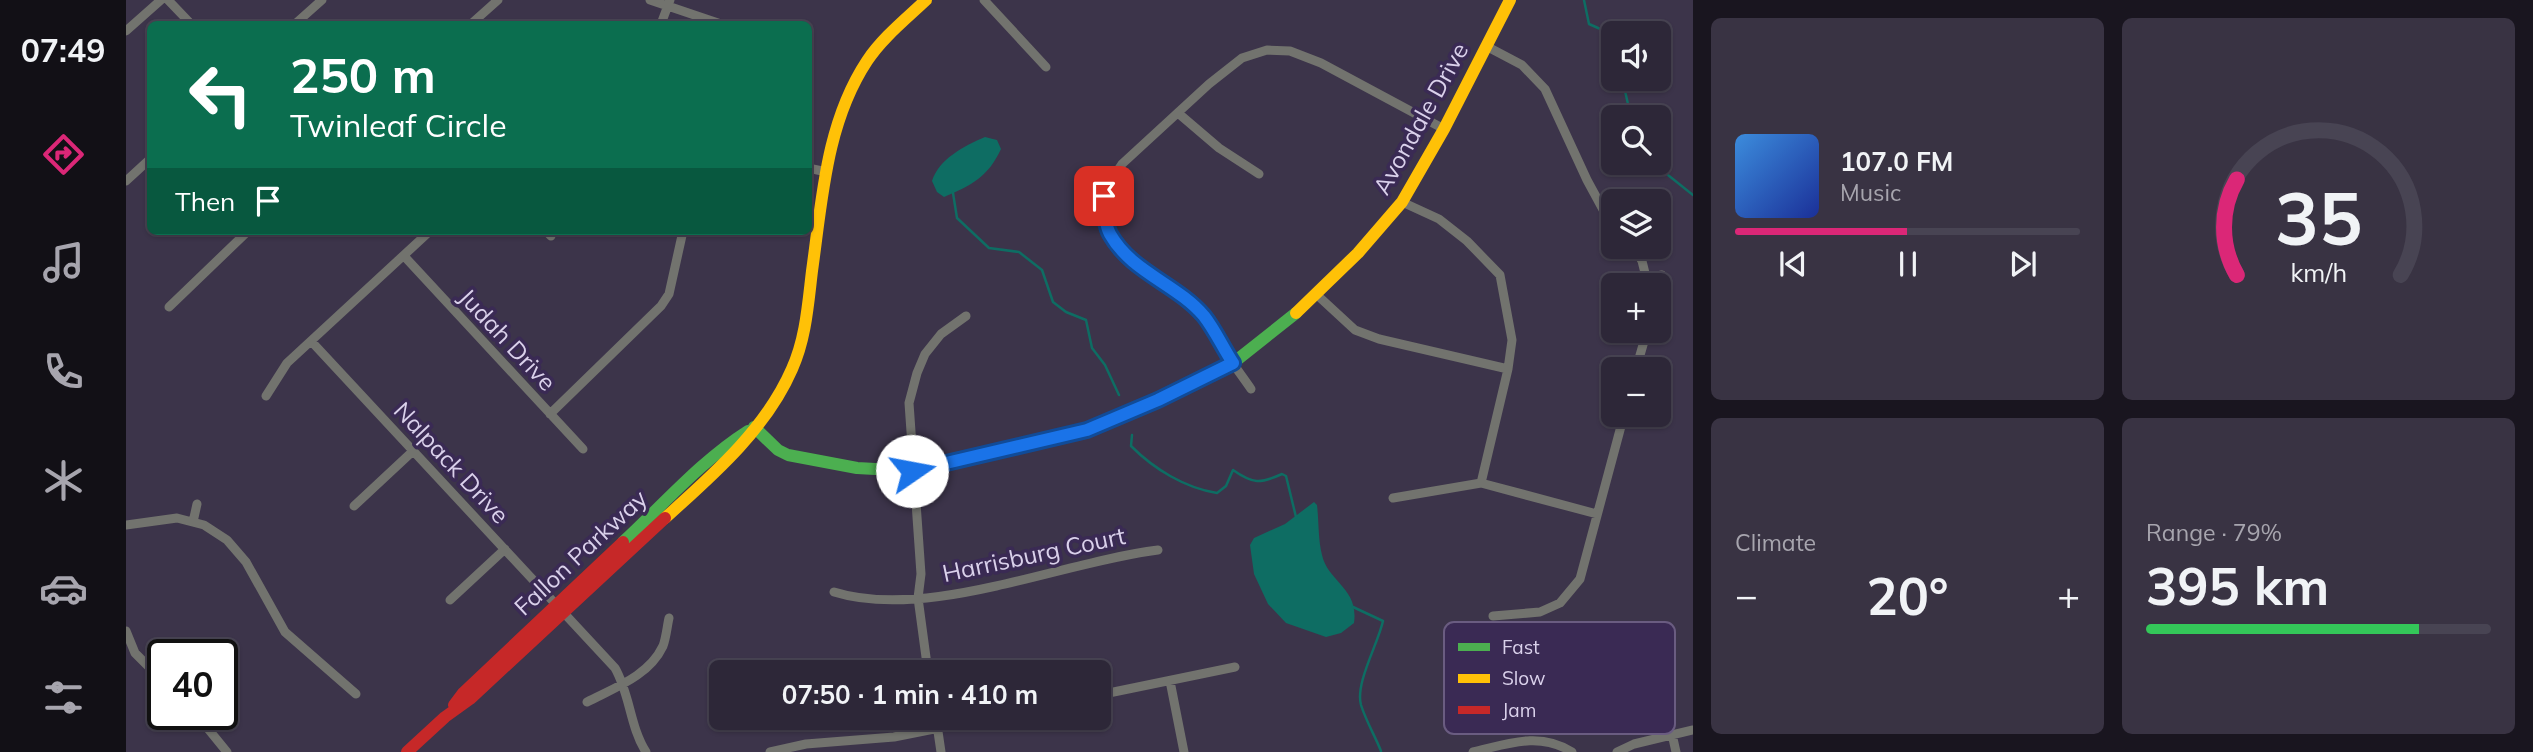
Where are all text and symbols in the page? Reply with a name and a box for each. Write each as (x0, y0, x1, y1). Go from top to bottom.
map controls (1601, 21, 1671, 427)
button: sound (1601, 21, 1671, 91)
text: 07:49 (21, 30, 105, 70)
street label: Avondale Drive (1366, 37, 1474, 200)
text: 250 m (290, 44, 436, 105)
icon: left (175, 49, 266, 140)
text: Twinleaf Circle (290, 105, 507, 145)
button: search (1601, 105, 1671, 175)
icon: directions (39, 130, 88, 179)
text: 107.0 FM (1840, 145, 1953, 178)
pin (1074, 166, 1134, 226)
text: 35 (2275, 172, 2362, 263)
icon: arrive (1085, 177, 1123, 215)
text: Music (1840, 178, 1901, 207)
icon: arrive (249, 182, 287, 220)
text: Then (175, 185, 235, 218)
button: layers (1601, 189, 1671, 259)
icon: music (39, 238, 88, 287)
icon: previous (1774, 245, 1812, 283)
icon: pause (1889, 245, 1927, 283)
icon: next (2004, 245, 2042, 283)
text: km/h (2290, 257, 2347, 288)
button: + (1601, 273, 1671, 343)
street label: Judah Drive (453, 282, 563, 397)
icon: phone (39, 347, 88, 396)
button: − (1601, 357, 1671, 427)
street label: Nalpack Drive (388, 395, 516, 529)
position arrow (875, 434, 949, 508)
icon: climate (39, 456, 88, 505)
street label: Fallon Parkway (508, 483, 653, 621)
text: Range · 79% (2146, 518, 2282, 547)
street label: Harrisburg Court (940, 520, 1128, 588)
text: Climate (1735, 528, 1816, 557)
text: 395 km (2146, 553, 2329, 618)
text: 20° (1866, 563, 1949, 628)
icon: car (39, 564, 88, 613)
text: − (1735, 571, 1758, 619)
text: + (2057, 571, 2080, 619)
legend (1444, 622, 1675, 734)
text: Fast (1502, 635, 1540, 659)
speed limit sign: 40 (147, 639, 238, 730)
text: Slow (1502, 666, 1546, 690)
icon: filters (39, 673, 88, 722)
text: 07:50 · 1 min · 410 m (782, 678, 1038, 711)
text: Jam (1502, 698, 1536, 722)

